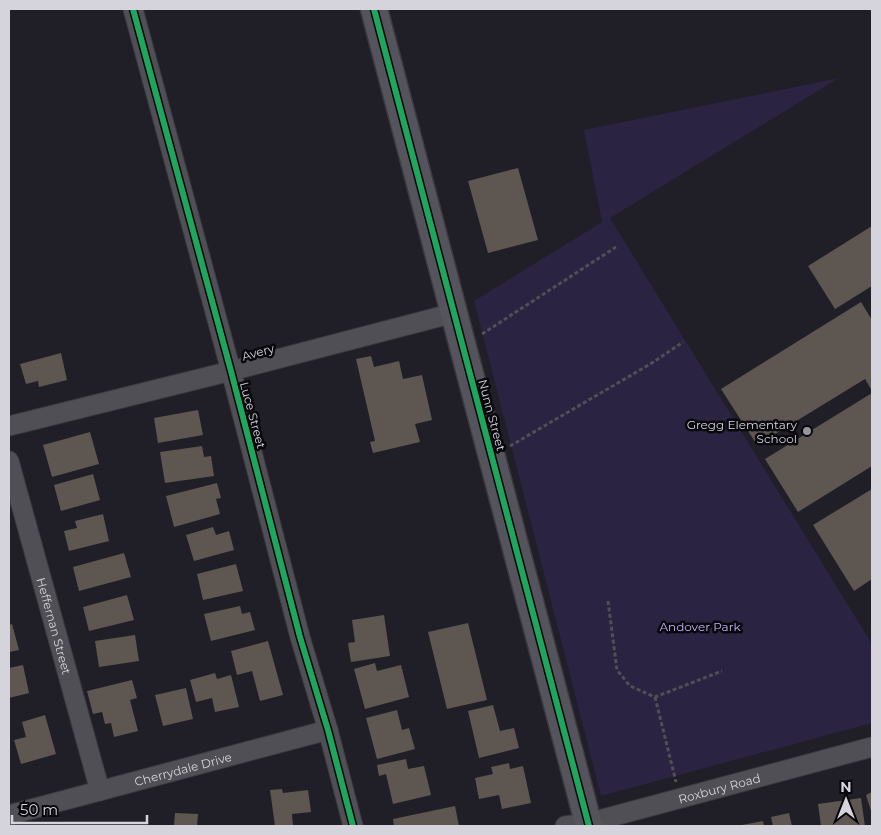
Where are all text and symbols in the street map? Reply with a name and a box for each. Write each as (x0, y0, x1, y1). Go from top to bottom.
street label: Avery (240, 340, 276, 364)
street label: Nunn Street (475, 378, 509, 453)
street label: Luce Street (237, 380, 269, 450)
place label: Gregg Elementary School (687, 417, 797, 446)
marker: Gregg Elementary School (801, 425, 813, 437)
street label: Heffernan Street (34, 576, 75, 676)
park label: Andover Park (659, 619, 741, 634)
street label: Cherrydale Drive (133, 749, 233, 789)
street label: Roxbury Road (676, 770, 762, 806)
north arrow (821, 775, 871, 825)
text: N (840, 778, 852, 796)
scale bar (12, 792, 148, 824)
text: 50 m (20, 800, 58, 819)

